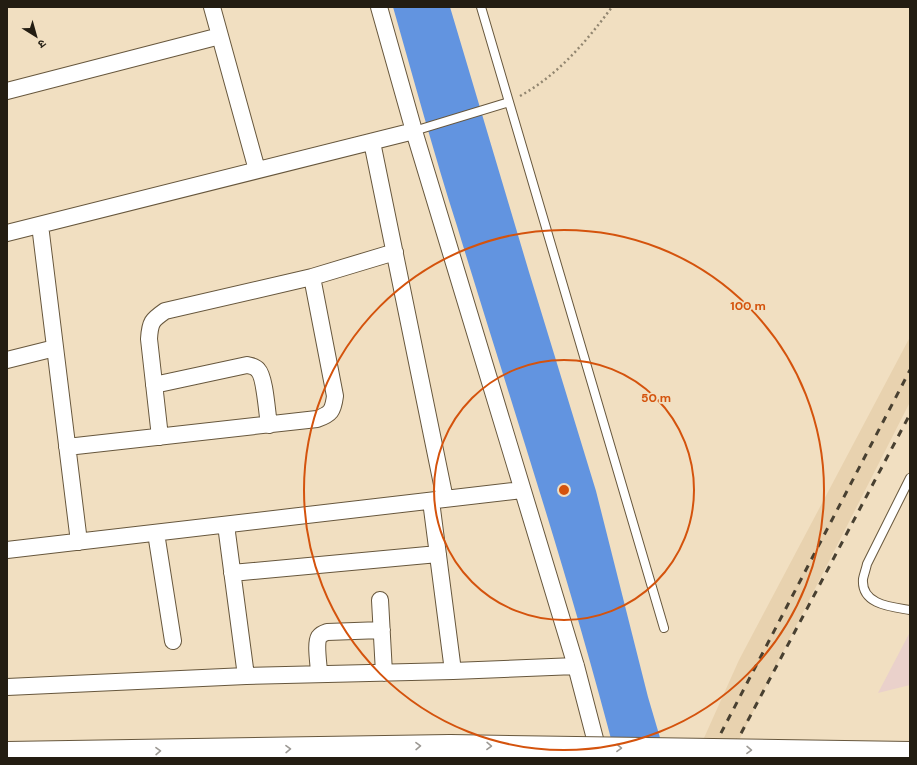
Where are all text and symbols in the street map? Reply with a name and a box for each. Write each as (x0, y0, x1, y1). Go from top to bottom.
north arrow (16, 16, 56, 56)
text: उ (35, 36, 49, 52)
text: 100 m (730, 298, 766, 314)
text: 50 m (641, 390, 671, 406)
centre of rings (557, 483, 571, 497)
one-way arrow (415, 742, 421, 750)
one-way arrow (486, 742, 492, 751)
one-way arrow (285, 744, 291, 753)
one-way arrow (616, 744, 622, 752)
one-way arrow (746, 746, 752, 754)
one-way arrow (155, 747, 161, 755)

